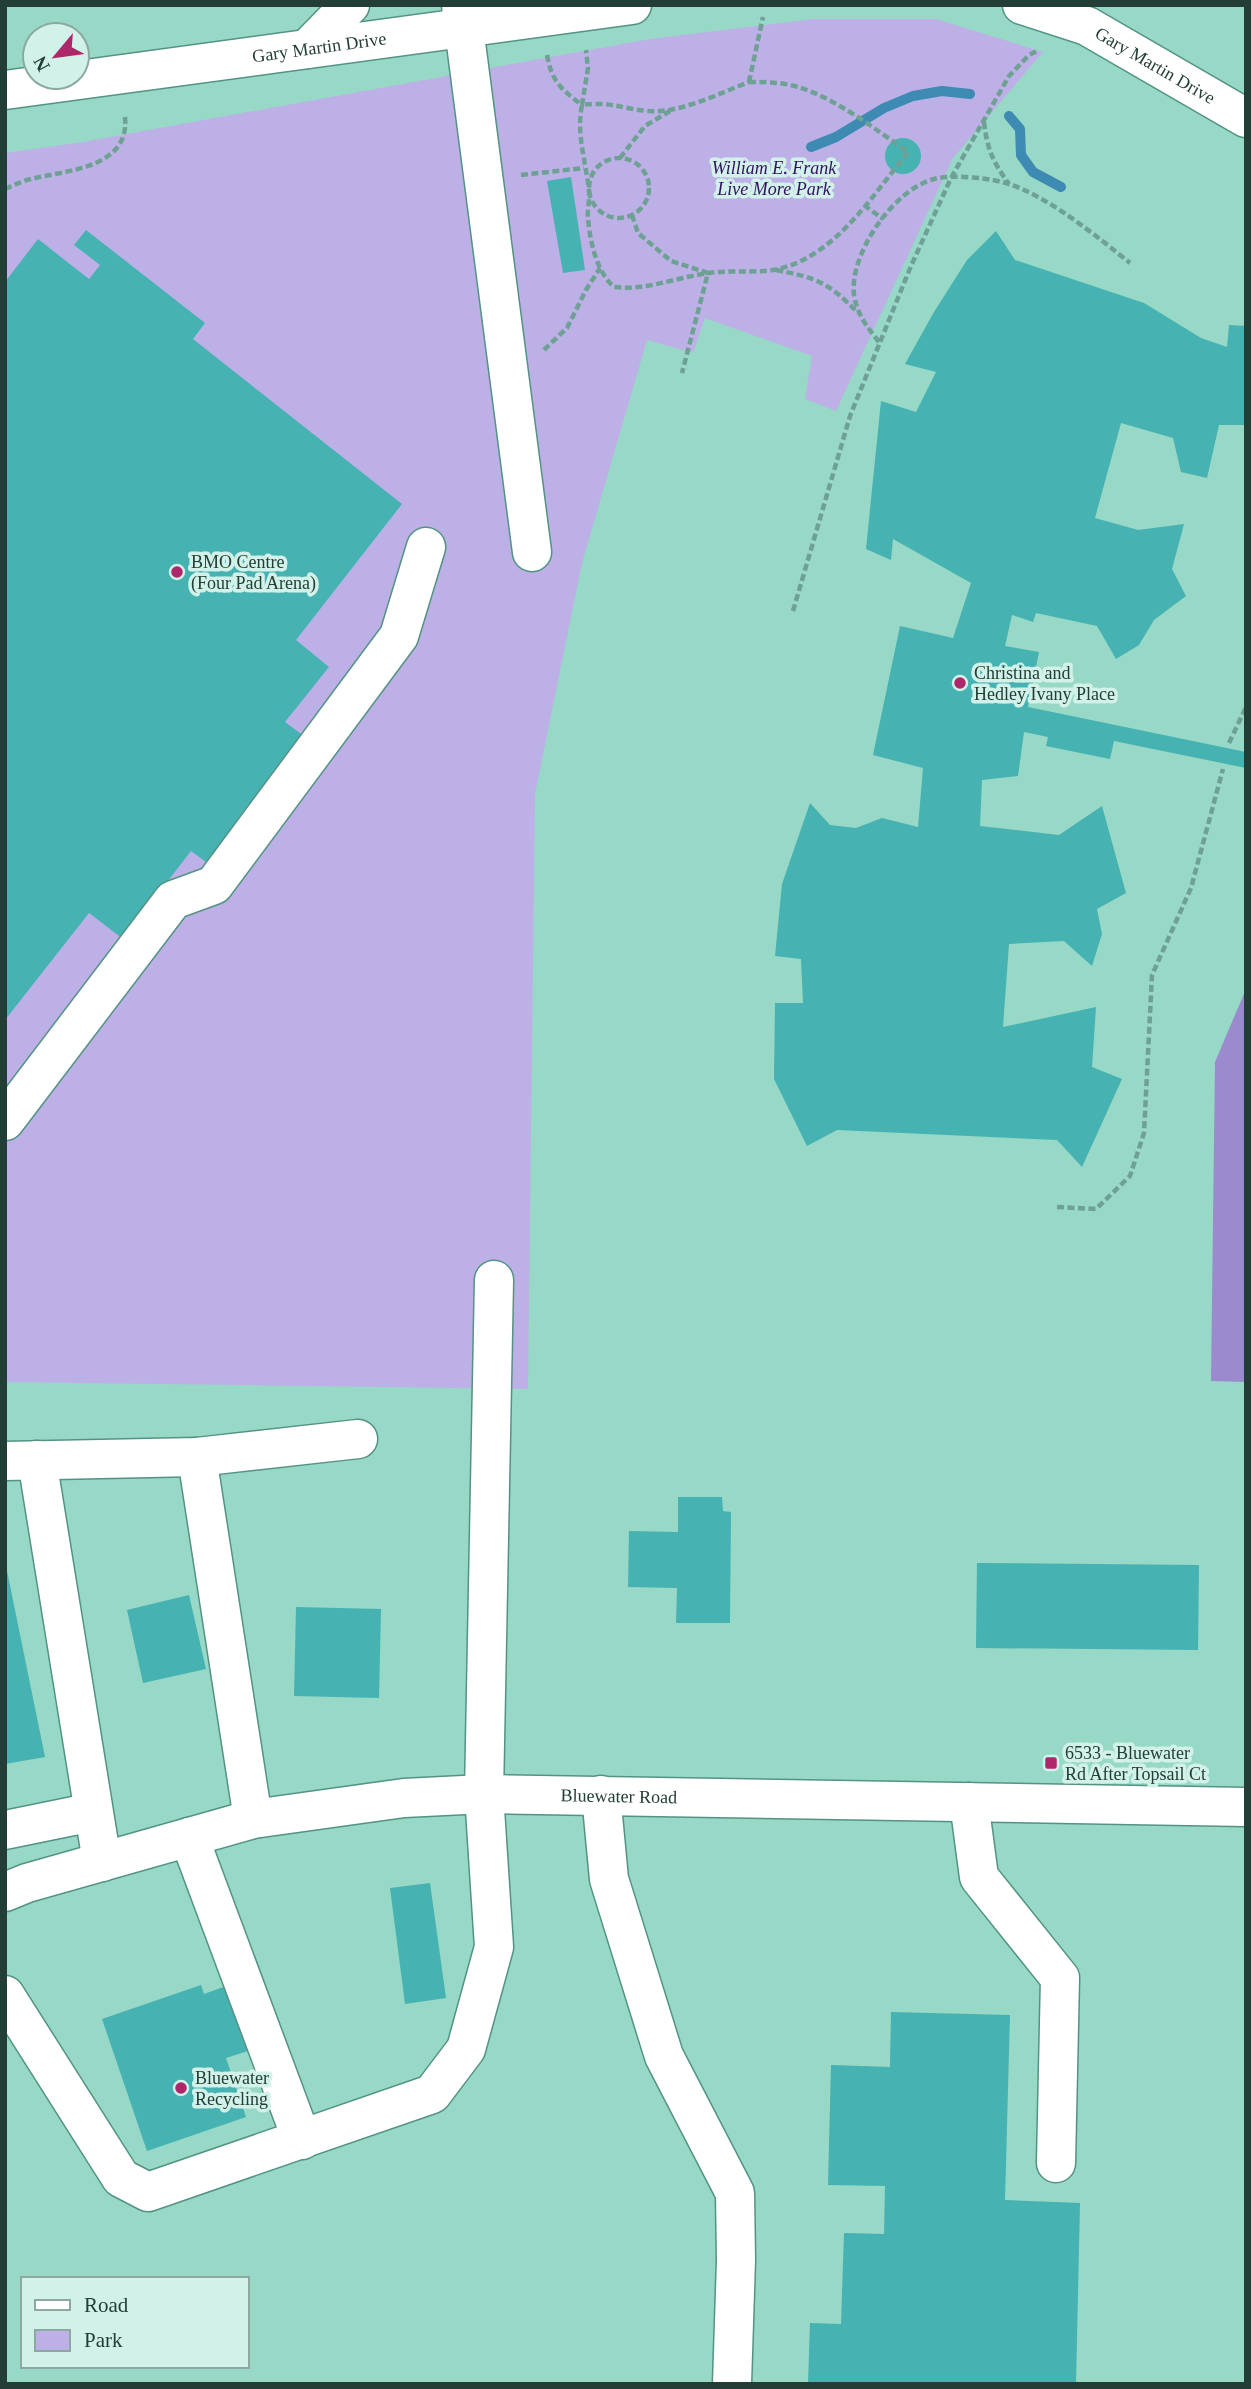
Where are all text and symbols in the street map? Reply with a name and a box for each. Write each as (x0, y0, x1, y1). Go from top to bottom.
north arrow (21, 21, 91, 91)
street label: Gary Martin Drive (1092, 23, 1219, 108)
street label: Gary Martin Drive (251, 28, 387, 66)
text: N (29, 53, 54, 75)
park label: William E. Frank Live More Park (712, 158, 837, 199)
place label: BMO Centre (Four Pad Arena) (191, 552, 316, 594)
marker: BMO Centre (Four Pad Arena) (169, 564, 185, 580)
place label: Christina and Hedley Ivany Place (974, 663, 1115, 704)
marker: Christina and Hedley Ivany Place (952, 675, 968, 691)
place label: 6533 - Bluewater Rd After Topsail Ct (1065, 1743, 1206, 1784)
marker: 6533 - Bluewater Rd After Topsail Ct (1043, 1755, 1059, 1771)
street label: Bluewater Road (560, 1785, 677, 1807)
place label: Bluewater Recycling (195, 2068, 269, 2109)
marker: Bluewater Recycling (173, 2080, 189, 2096)
legend (21, 2277, 248, 2368)
text: Road (84, 2293, 129, 2317)
text: Park (84, 2328, 123, 2352)

